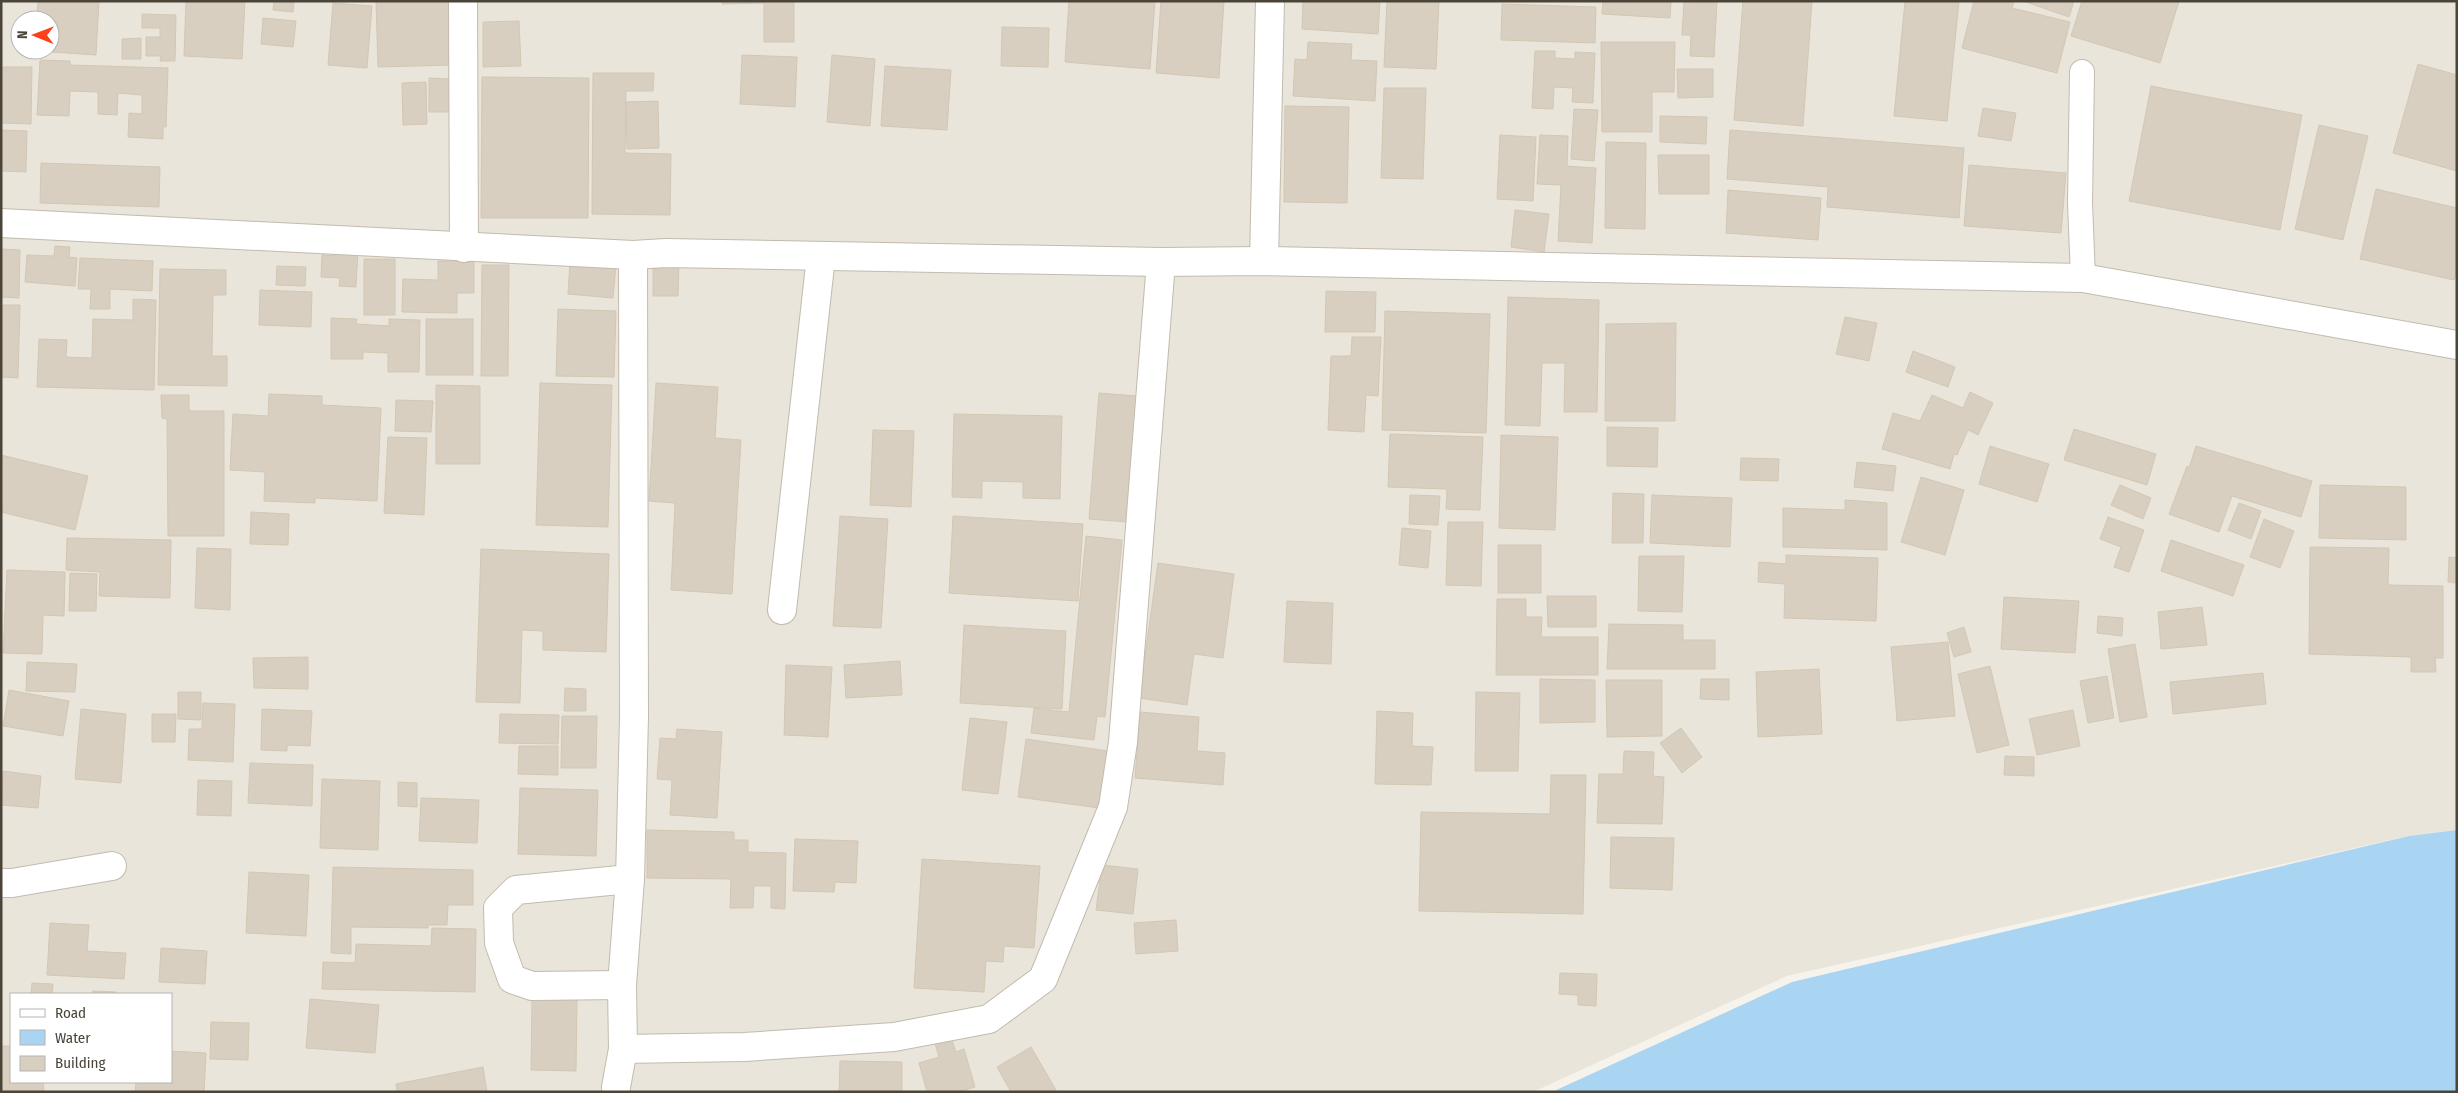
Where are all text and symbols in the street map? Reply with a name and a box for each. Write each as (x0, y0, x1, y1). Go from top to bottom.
north arrow (10, 10, 60, 60)
text: N (14, 30, 31, 39)
legend (10, 993, 172, 1083)
text: Road (55, 1004, 86, 1022)
text: Water (55, 1029, 91, 1047)
text: Building (55, 1054, 106, 1072)

